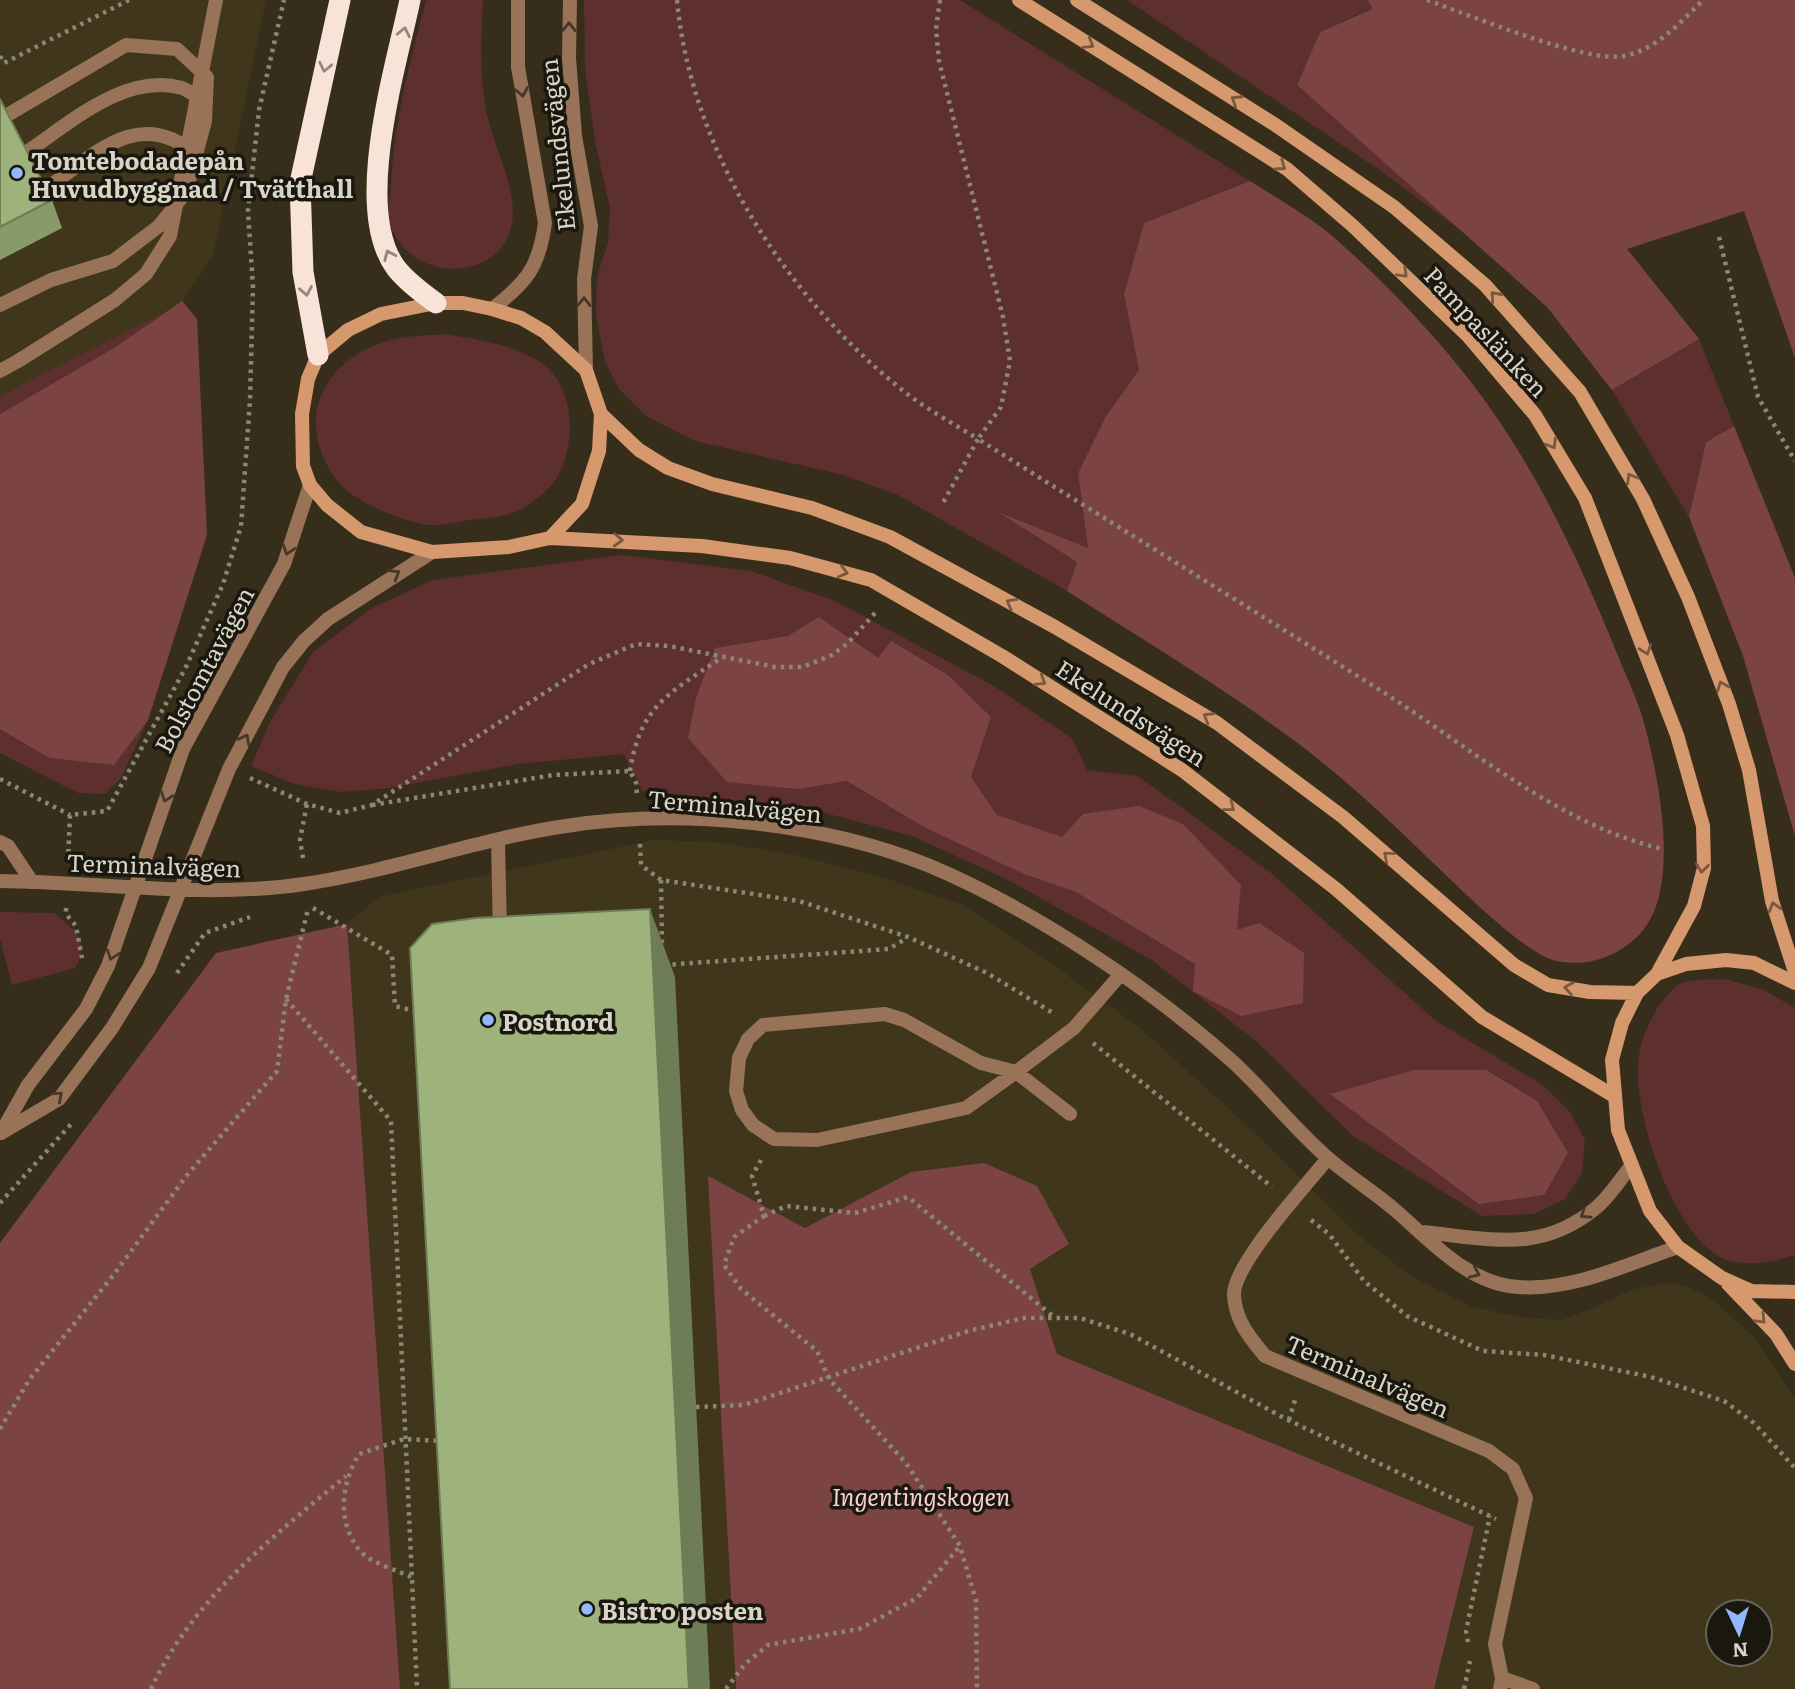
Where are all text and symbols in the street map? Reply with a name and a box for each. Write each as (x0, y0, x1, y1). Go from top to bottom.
one-way arrow (561, 21, 577, 32)
one-way arrow (395, 26, 410, 38)
one-way arrow (1082, 35, 1095, 48)
street label: Ekelundsvägen (530, 57, 582, 233)
one-way arrow (319, 61, 334, 73)
one-way arrow (514, 86, 529, 98)
one-way arrow (1231, 96, 1244, 108)
place label: Tomtebodadepån Huvudbyggnad / Tvätthall (31, 142, 354, 205)
one-way arrow (1273, 158, 1286, 170)
marker: Tomtebodadepån Huvudbyggnad / Tvätthall (9, 165, 25, 181)
one-way arrow (383, 250, 397, 262)
street label: Pampaslänken (1417, 258, 1557, 404)
one-way arrow (1394, 265, 1407, 278)
one-way arrow (298, 285, 313, 297)
one-way arrow (1491, 292, 1504, 305)
one-way arrow (576, 296, 592, 306)
one-way arrow (1544, 436, 1557, 449)
one-way arrow (1626, 473, 1639, 486)
one-way arrow (613, 533, 624, 548)
one-way arrow (282, 544, 296, 556)
one-way arrow (836, 564, 848, 578)
one-way arrow (387, 569, 400, 582)
street label: Bolstomtavägen (145, 580, 262, 758)
one-way arrow (1006, 598, 1018, 611)
one-way arrow (1638, 644, 1652, 656)
street label: Ekelundsvägen (1050, 650, 1214, 774)
one-way arrow (1034, 672, 1047, 685)
one-way arrow (1716, 681, 1730, 693)
one-way arrow (1202, 713, 1215, 726)
one-way arrow (237, 734, 251, 746)
street label: Terminalvägen (646, 780, 824, 830)
one-way arrow (160, 791, 174, 803)
one-way arrow (1223, 799, 1235, 812)
street label: Terminalvägen (66, 843, 242, 885)
one-way arrow (1383, 852, 1396, 864)
one-way arrow (1695, 862, 1710, 874)
one-way arrow (1768, 901, 1783, 913)
one-way arrow (105, 948, 120, 960)
one-way arrow (1563, 982, 1575, 997)
place label: Postnord (502, 1003, 614, 1038)
marker: Postnord (480, 1012, 496, 1028)
one-way arrow (50, 1092, 63, 1104)
one-way arrow (1580, 1206, 1593, 1219)
one-way arrow (1468, 1265, 1480, 1279)
one-way arrow (1753, 1311, 1766, 1324)
street label: Terminalvägen (1281, 1325, 1455, 1425)
park label: Ingentingskogen (832, 1478, 1010, 1513)
place label: Bistro posten (601, 1592, 764, 1627)
north arrow (1704, 1598, 1774, 1668)
marker: Bistro posten (579, 1601, 595, 1617)
text: N (1731, 1636, 1749, 1665)

